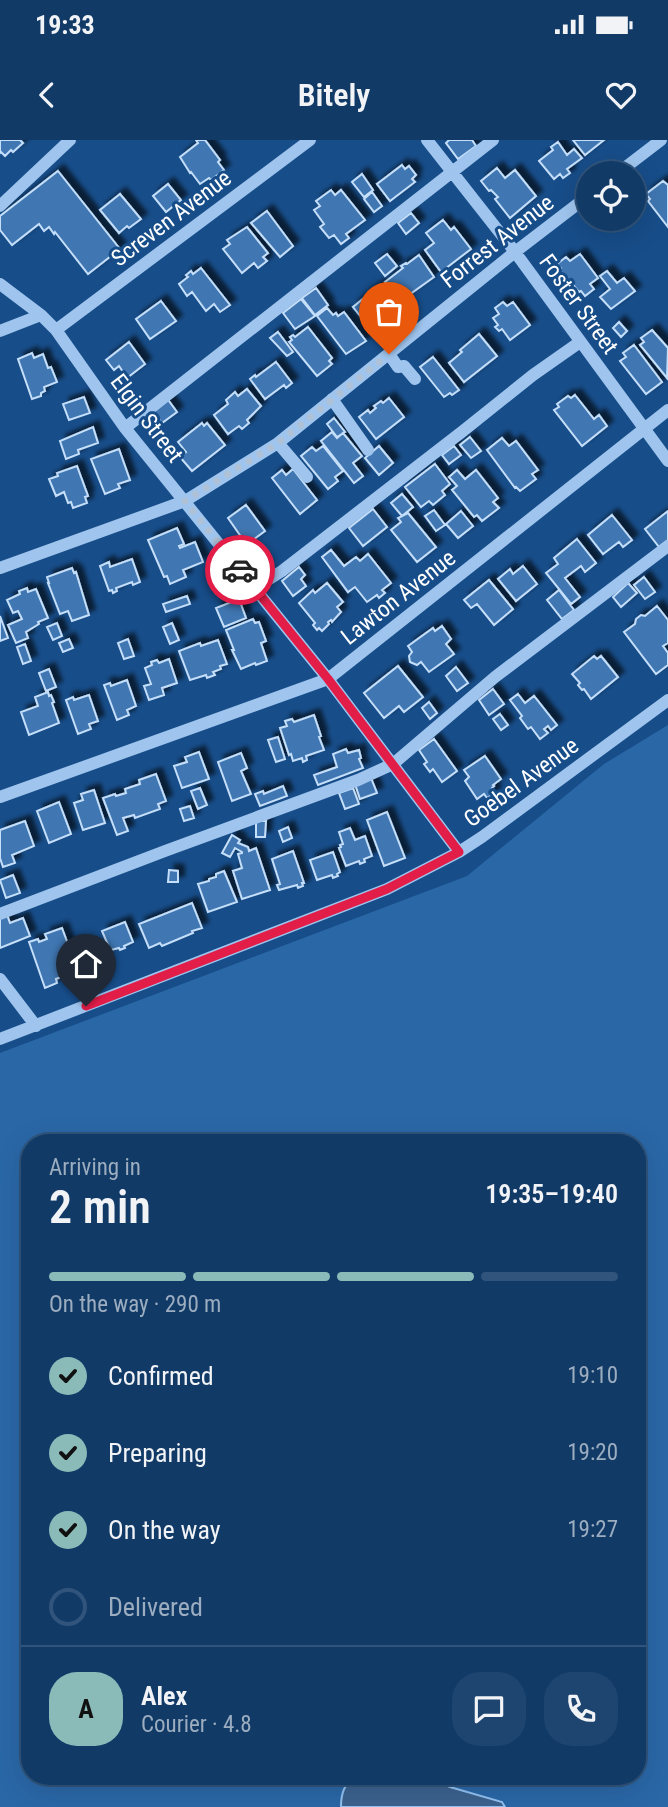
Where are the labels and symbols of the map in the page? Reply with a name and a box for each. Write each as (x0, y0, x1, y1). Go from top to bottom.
street label: Screven Avenue (106, 165, 237, 272)
street label: Forrest Avenue (436, 189, 559, 294)
street label: Foster Street (533, 249, 624, 359)
pin (359, 282, 419, 354)
street label: Elgin Street (105, 369, 189, 468)
courier (205, 535, 275, 605)
street label: Lawton Avenue (336, 544, 461, 650)
street label: Goebel Avenue (459, 732, 584, 833)
pin (56, 934, 116, 1006)

